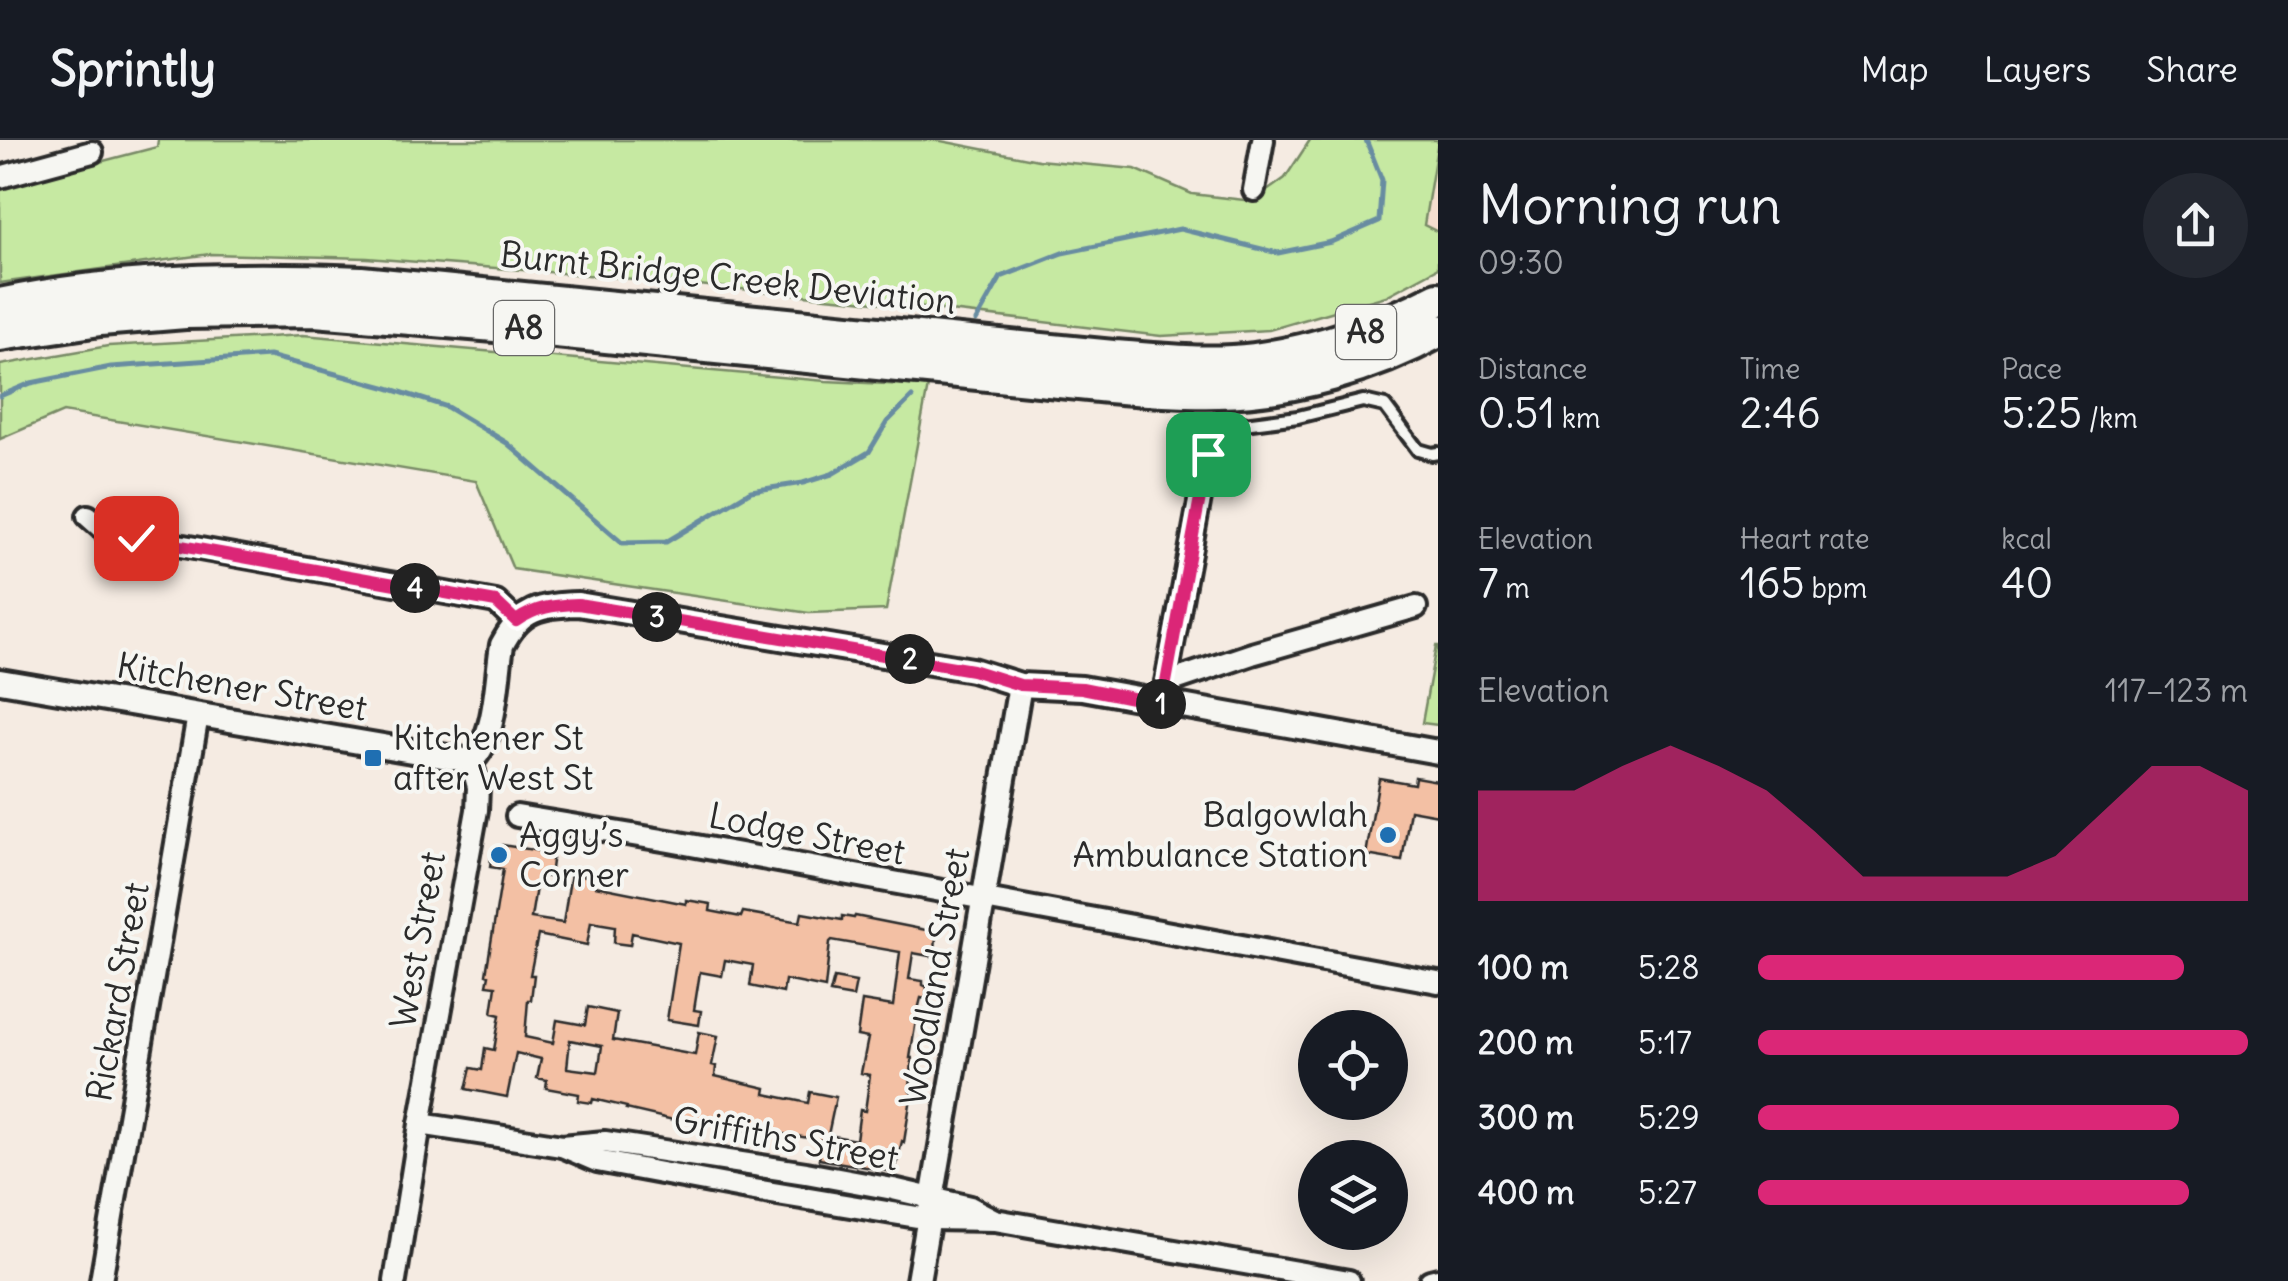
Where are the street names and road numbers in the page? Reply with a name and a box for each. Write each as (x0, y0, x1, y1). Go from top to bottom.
street label: Burnt Bridge Creek Deviation (498, 231, 958, 323)
road number: A8 (494, 301, 554, 355)
road number: A8 (1336, 305, 1396, 359)
street label: Kitchener Street (114, 642, 371, 730)
street label: Lodge Street (705, 792, 909, 874)
street label: Woodland Street (890, 844, 978, 1109)
street label: West Street (380, 848, 454, 1032)
street label: Rickard Street (76, 879, 158, 1105)
street label: Griffiths Street (670, 1097, 902, 1179)

